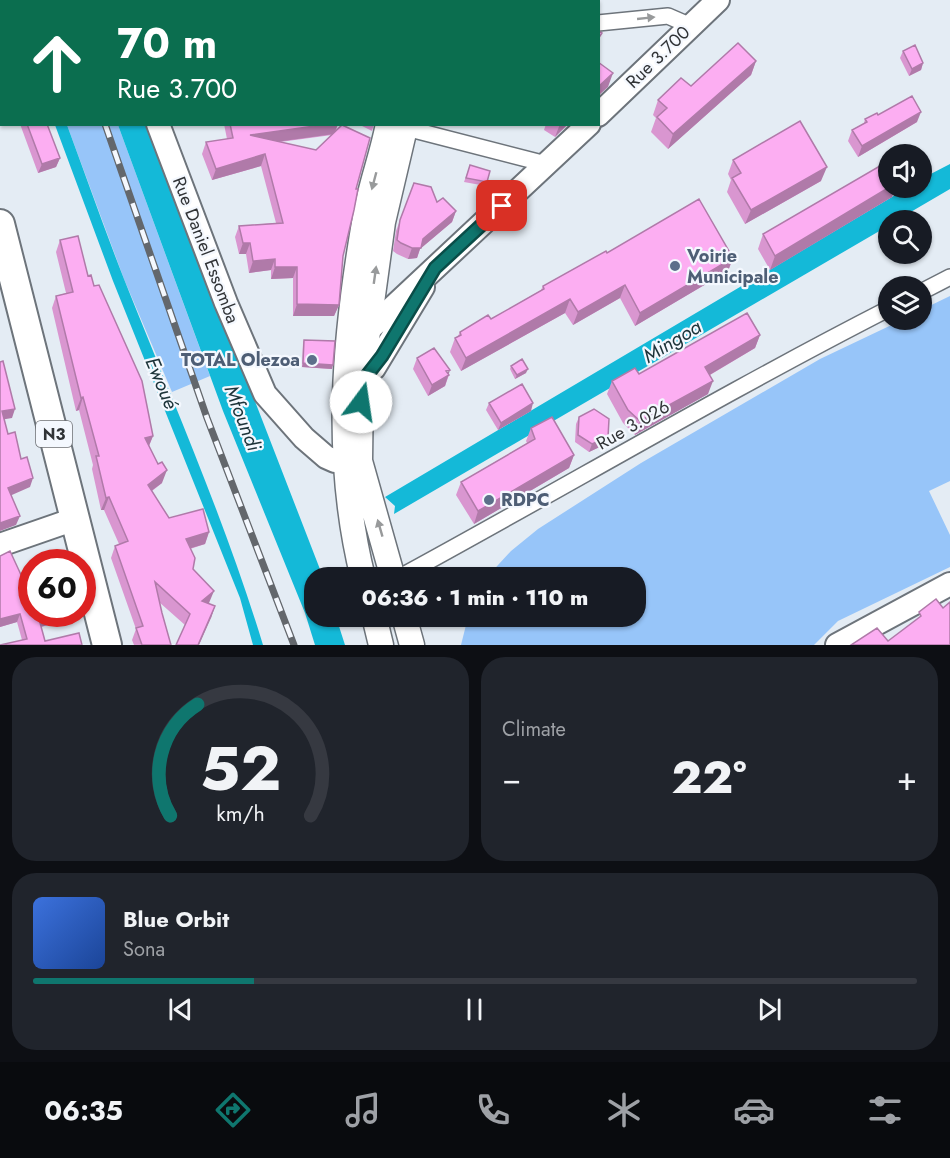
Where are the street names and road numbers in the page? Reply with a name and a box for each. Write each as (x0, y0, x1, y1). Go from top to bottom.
street label: Rue 3.700 (620, 20, 696, 94)
street label: Rue Daniel Essomba (166, 173, 246, 327)
street label: Rue 3.026 (592, 394, 674, 456)
road number: N3 (36, 421, 72, 447)

